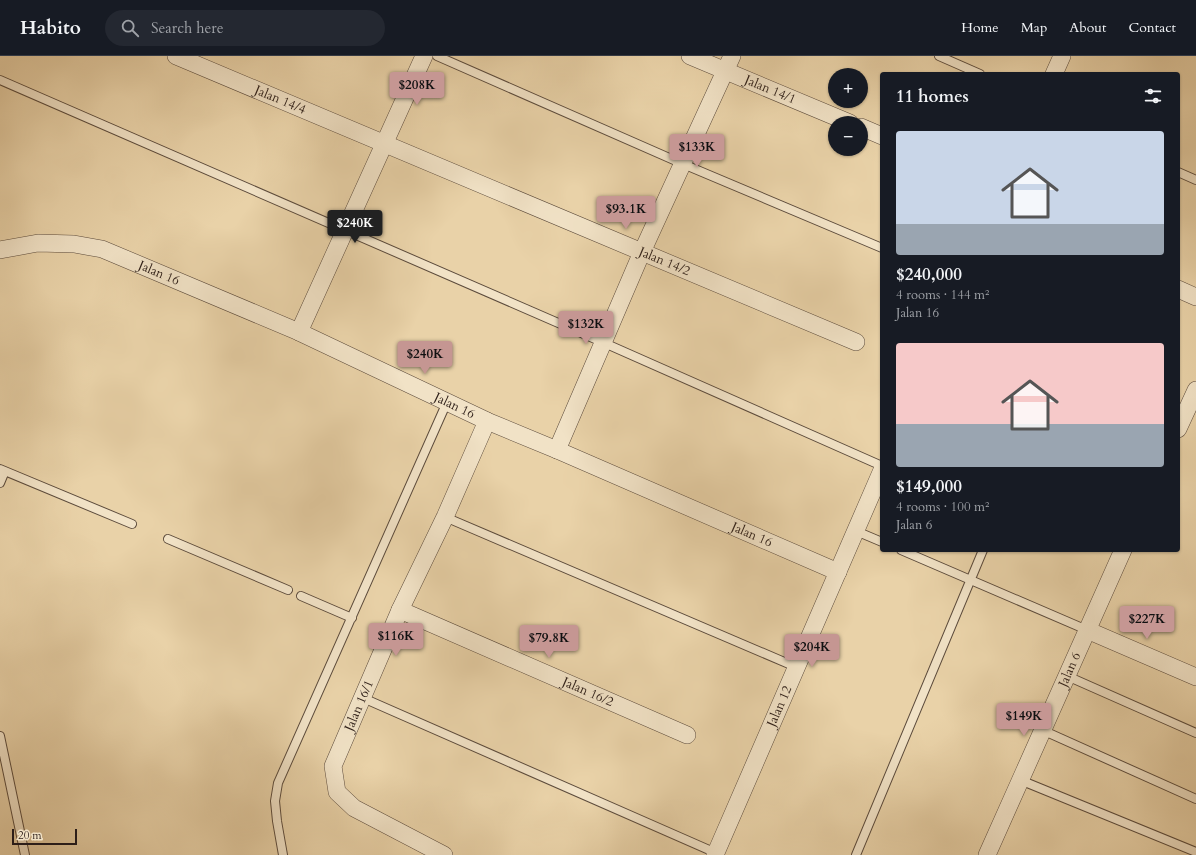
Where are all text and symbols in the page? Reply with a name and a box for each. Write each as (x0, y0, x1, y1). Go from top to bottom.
search box (105, 10, 385, 46)
text: Habito (20, 15, 81, 41)
icon: search (119, 17, 141, 39)
text: Search here (151, 18, 224, 38)
text: Home (961, 18, 999, 37)
text: Map (1021, 18, 1047, 37)
text: About (1069, 18, 1106, 37)
text: Contact (1128, 18, 1176, 37)
map controls (828, 68, 868, 156)
button: + (828, 68, 868, 108)
street label: Jalan 14/1 (740, 70, 799, 108)
pin: $208K (389, 72, 445, 106)
text: $208K (398, 76, 436, 94)
street label: Jalan 14/4 (250, 80, 309, 119)
text: 11 homes (896, 85, 969, 108)
icon: filters (1142, 85, 1164, 107)
button: − (828, 116, 868, 156)
pin: $133K (669, 134, 725, 168)
text: $133K (678, 138, 716, 156)
icon: home (994, 157, 1066, 229)
pin: $93.1K (593, 196, 659, 230)
text: $93.1K (606, 200, 646, 218)
pin: $240K (327, 210, 383, 244)
text: $240K (336, 214, 374, 232)
street label: Jalan 14/2 (634, 242, 693, 280)
street label: Jalan 16 (134, 256, 183, 290)
text: $240,000 (896, 263, 962, 286)
text: 4 rooms · 144 m² (896, 286, 989, 304)
text: Jalan 16 (896, 304, 939, 322)
pin: $132K (558, 311, 614, 345)
text: $132K (567, 315, 605, 333)
pin: $240K (397, 341, 453, 375)
text: $240K (406, 345, 444, 363)
icon: home (994, 369, 1066, 441)
street label: Jalan 16 (429, 387, 478, 423)
text: $149,000 (896, 475, 962, 498)
text: 4 rooms · 100 m² (896, 498, 989, 516)
text: Jalan 6 (896, 516, 932, 534)
street label: Jalan 16 (727, 517, 775, 552)
pin: $227K (1119, 606, 1175, 640)
text: $227K (1128, 610, 1166, 628)
pin: $116K (368, 623, 424, 657)
pin: $79.8K (516, 625, 582, 659)
text: $116K (377, 627, 415, 645)
text: $79.8K (529, 629, 569, 647)
pin: $204K (784, 634, 840, 668)
text: $204K (793, 638, 831, 656)
street label: Jalan 6 (1053, 649, 1085, 692)
street label: Jalan 16/2 (558, 672, 617, 711)
street label: Jalan 16/1 (339, 677, 378, 736)
street label: Jalan 12 (762, 683, 796, 732)
pin: $149K (996, 703, 1052, 737)
text: $149K (1005, 707, 1043, 725)
scale bar (12, 827, 77, 846)
text: 20 m (18, 828, 42, 843)

